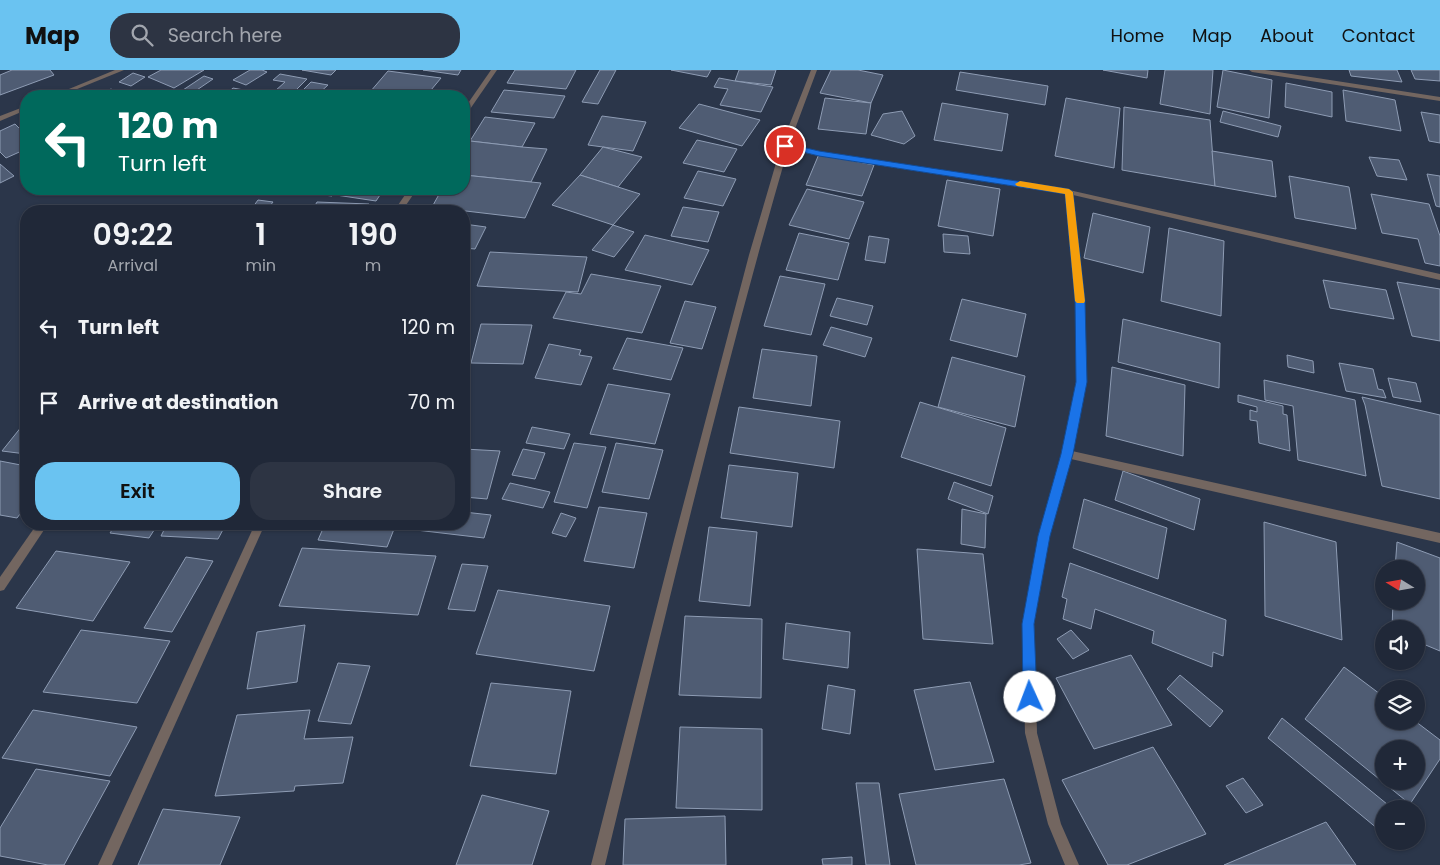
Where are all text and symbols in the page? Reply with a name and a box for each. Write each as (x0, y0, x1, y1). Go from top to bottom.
search box (110, 13, 460, 58)
text: Map (25, 19, 80, 52)
icon: search (128, 21, 156, 49)
text: Search here (168, 22, 282, 49)
text: Home (1110, 23, 1164, 48)
text: Map (1192, 23, 1232, 48)
text: About (1260, 23, 1314, 48)
text: Contact (1342, 23, 1415, 48)
text: 120 m (118, 101, 218, 150)
icon: left (35, 110, 100, 175)
pin (764, 125, 806, 167)
icon: arrive (771, 132, 799, 160)
text: Turn left (118, 148, 206, 179)
text: 09:22 (92, 213, 173, 256)
text: 1 (255, 213, 266, 256)
text: 190 (349, 213, 398, 256)
text: Arrival (108, 254, 158, 277)
text: min (245, 254, 276, 277)
text: m (365, 254, 381, 277)
icon: left (35, 314, 63, 342)
text: Turn left (78, 314, 159, 341)
text: 120 m (401, 314, 455, 341)
icon: arrive (35, 389, 63, 417)
text: Arrive at destination (78, 389, 279, 416)
text: 70 m (408, 389, 455, 416)
button: Exit (35, 462, 240, 520)
button: Share (250, 462, 455, 520)
north arrow (1375, 560, 1425, 610)
map controls (1375, 560, 1425, 850)
button: sound (1375, 620, 1425, 670)
position arrow (1003, 670, 1055, 722)
button: layers (1375, 680, 1425, 730)
button: + (1375, 740, 1425, 790)
button: − (1375, 800, 1425, 850)

